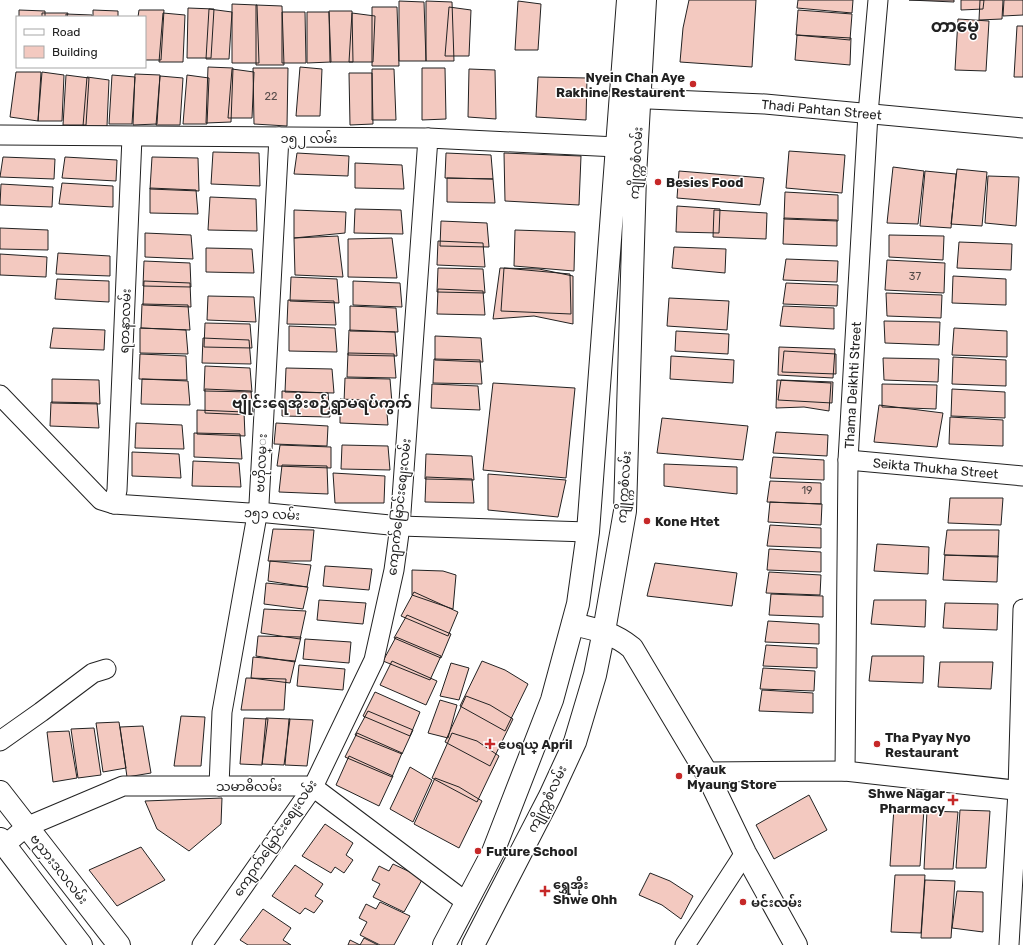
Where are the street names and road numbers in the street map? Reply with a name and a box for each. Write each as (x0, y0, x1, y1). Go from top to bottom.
street label: Thadi Pahtan Street (761, 96, 882, 122)
street label: ကျိုက္ကစံလမ်း (626, 126, 648, 200)
street label: ၁၅၂ လမ်း (281, 130, 337, 149)
street label: ရတနာလမ်း (115, 288, 137, 354)
street label: Thama Deikhti Street (841, 321, 863, 449)
street label: ဗဟိုလမ္း (251, 433, 273, 493)
street label: ကျောက်မြောင်းစျေးလမ်း (383, 438, 417, 577)
street label: ကျိုက္ကစံလမ်း (613, 450, 637, 524)
street label: Seikta Thukha Street (872, 455, 999, 481)
street label: ၁၅၁ လမ်း (243, 504, 300, 526)
street label: ကျိုက္ကစံလမ်း (523, 763, 572, 836)
street label: ကျောက်မြောင်းစျေးလမ်း (229, 776, 322, 901)
street label: သမာဓိလမ်း (216, 778, 282, 794)
street label: ဗညားဒလလမ်း (25, 830, 92, 909)

